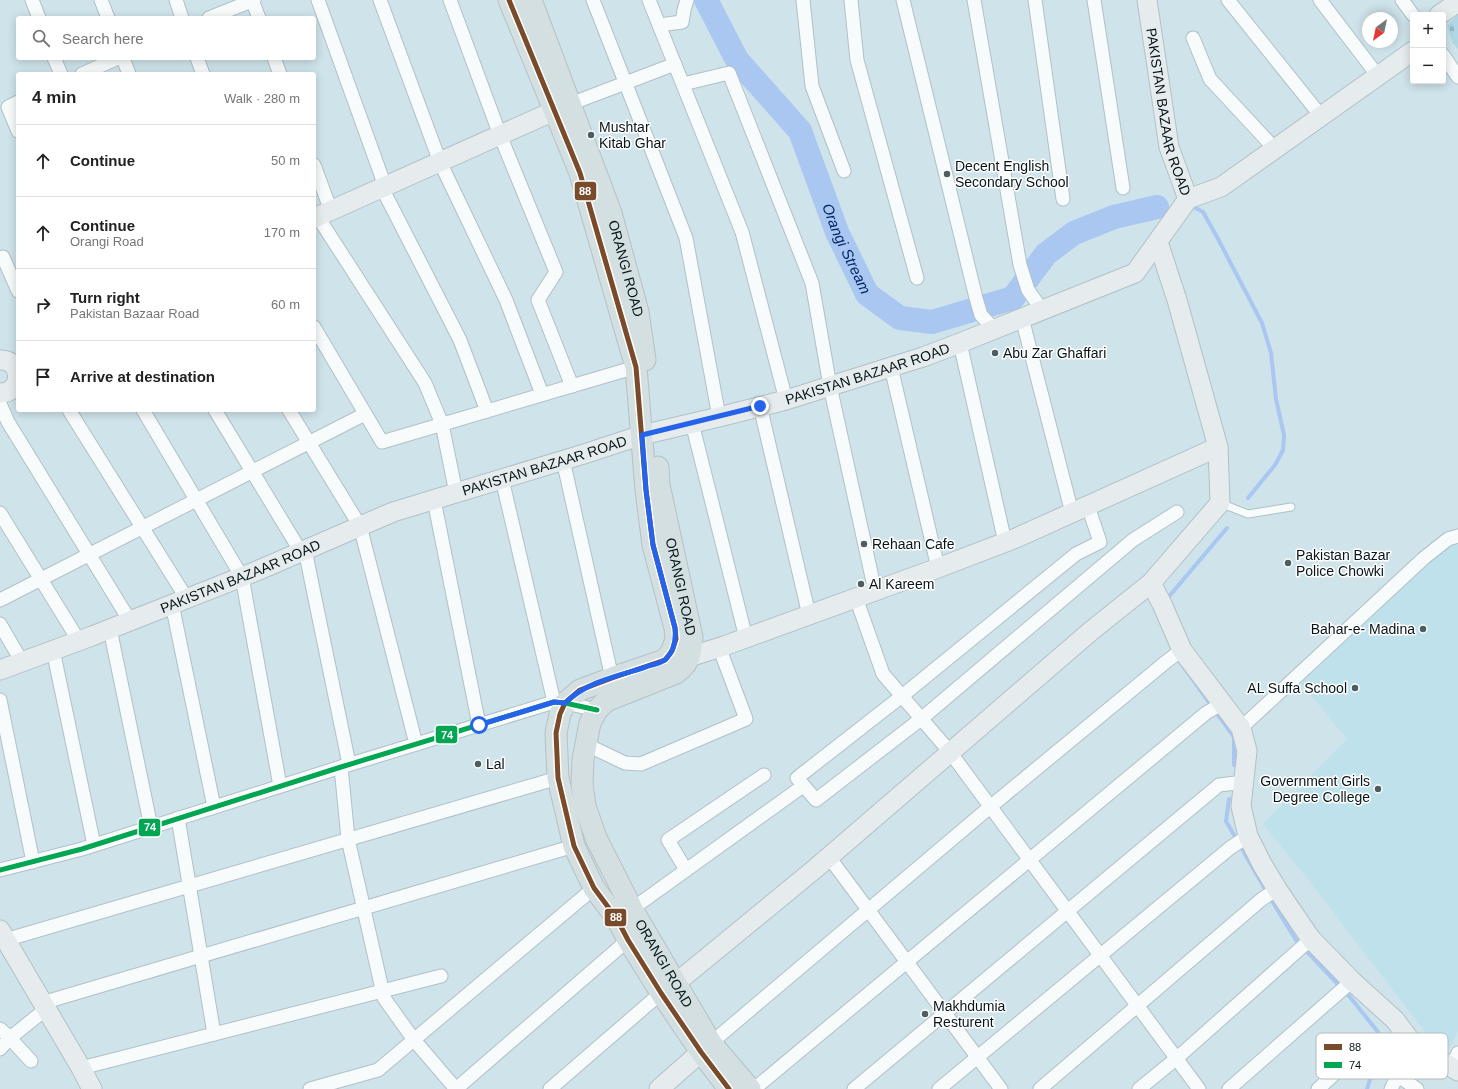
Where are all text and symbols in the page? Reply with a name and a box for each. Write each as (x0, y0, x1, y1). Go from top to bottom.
north arrow (1362, 12, 1398, 48)
map controls (1410, 12, 1446, 84)
button: + (1410, 12, 1446, 48)
search box (16, 16, 316, 60)
icon: search (30, 27, 52, 49)
street label: PAKISTAN BAZAAR ROAD (1143, 27, 1194, 198)
text: Search here (62, 30, 144, 47)
button: − (1410, 48, 1446, 84)
text: 4 min (32, 88, 76, 107)
text: Walk · 280 m (224, 91, 300, 106)
place label: Mushtar Kitab Ghar (599, 119, 666, 151)
marker: Mushtar Kitab Ghar (586, 130, 596, 140)
icon: ahead (32, 150, 54, 172)
text: Continue (70, 152, 135, 169)
text: 50 m (271, 153, 300, 168)
place label: Decent English Secondary School (955, 158, 1069, 190)
marker: Decent English Secondary School (942, 169, 952, 179)
line badge: 88 (574, 181, 597, 201)
text: 88 (579, 185, 591, 197)
water label: Orangi Stream (819, 201, 875, 296)
text: Continue (70, 217, 135, 234)
street label: ORANGI ROAD (605, 218, 647, 319)
icon: ahead (32, 222, 54, 244)
text: 170 m (264, 225, 300, 240)
text: Orangi Road (70, 234, 144, 249)
text: Turn right (70, 289, 140, 306)
icon: right (32, 294, 54, 316)
text: 60 m (271, 297, 300, 312)
text: Pakistan Bazaar Road (70, 306, 199, 321)
street label: PAKISTAN BAZAAR ROAD (783, 340, 952, 408)
place label: Abu Zar Ghaffari (1003, 345, 1106, 361)
marker: Abu Zar Ghaffari (990, 348, 1000, 358)
icon: arrive (32, 366, 54, 388)
text: Arrive at destination (70, 368, 215, 385)
route end (751, 397, 769, 415)
street label: PAKISTAN BAZAAR ROAD (460, 433, 629, 499)
street label: PAKISTAN BAZAAR ROAD (158, 536, 323, 616)
street label: ORANGI ROAD (663, 536, 699, 637)
place label: Rehaan Cafe (872, 536, 955, 552)
marker: Rehaan Cafe (859, 539, 869, 549)
place label: Pakistan Bazar Police Chowki (1296, 547, 1390, 579)
marker: Pakistan Bazar Police Chowki (1283, 558, 1293, 568)
place label: Al Kareem (869, 576, 934, 592)
marker: Al Kareem (856, 579, 866, 589)
place label: Bahar-e- Madina (1311, 621, 1415, 637)
marker: Bahar-e- Madina (1418, 624, 1428, 634)
place label: AL Suffa School (1247, 680, 1347, 696)
marker: AL Suffa School (1350, 683, 1360, 693)
route start (470, 716, 488, 734)
line badge: 74 (435, 725, 458, 744)
text: 74 (441, 729, 454, 741)
place label: Lal (486, 756, 505, 772)
marker: Lal (473, 759, 483, 769)
place label: Government Girls Degree College (1260, 773, 1370, 805)
marker: Government Girls Degree College (1373, 784, 1383, 794)
line badge: 74 (138, 818, 161, 837)
text: 74 (144, 821, 157, 833)
line badge: 88 (604, 908, 627, 927)
text: 88 (610, 911, 622, 923)
street label: ORANGI ROAD (632, 916, 696, 1010)
place label: Makhdumia Resturent (933, 998, 1006, 1030)
marker: Makhdumia Resturent (920, 1009, 930, 1019)
legend (1316, 1033, 1448, 1079)
text: 88 (1349, 1041, 1361, 1053)
text: 74 (1349, 1059, 1361, 1071)

